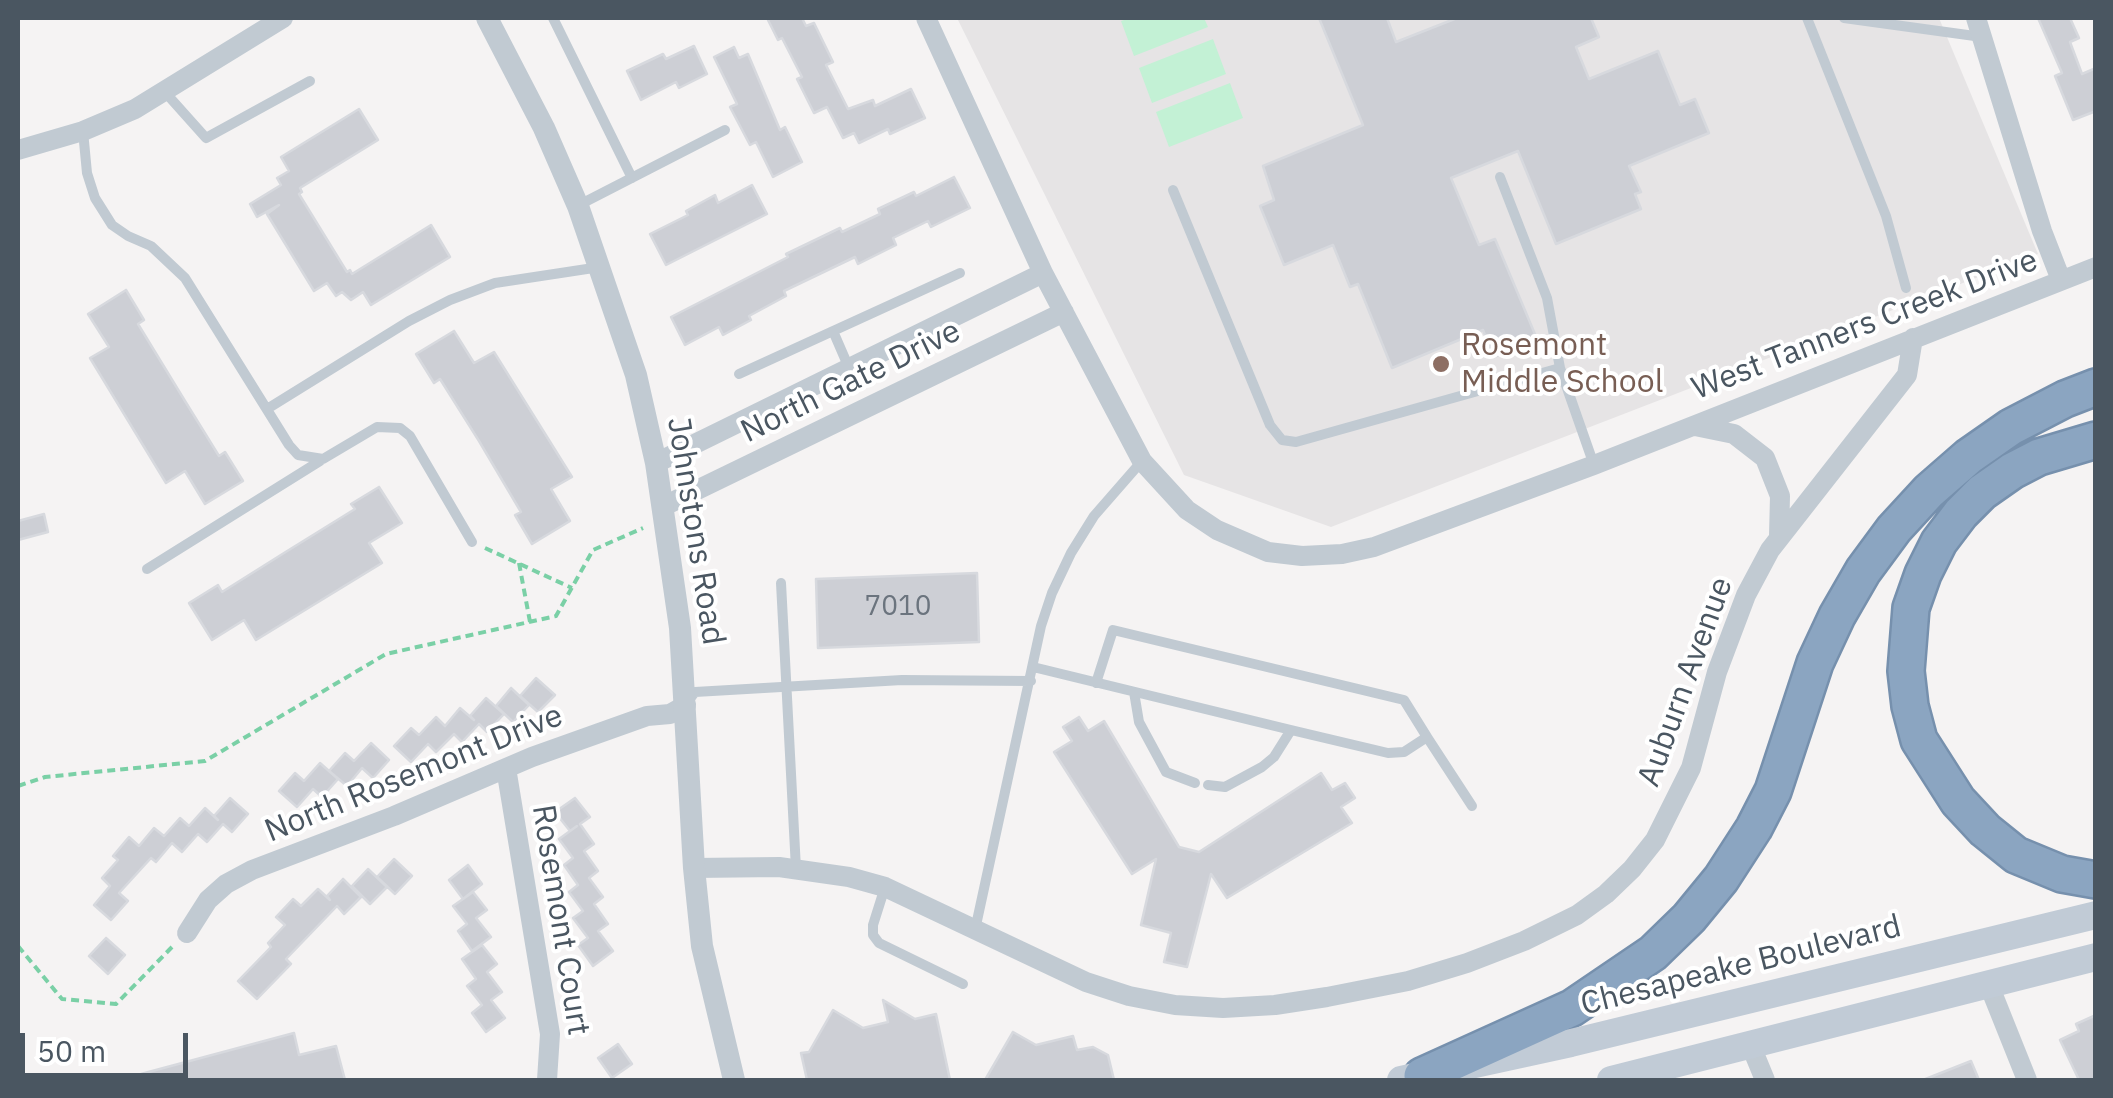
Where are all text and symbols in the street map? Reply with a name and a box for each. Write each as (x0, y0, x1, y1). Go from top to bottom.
street label: West Tanners Creek Drive (1687, 241, 2043, 409)
street label: North Gate Drive (735, 312, 967, 452)
place label: Rosemont Middle School (1461, 327, 1663, 402)
marker: Rosemont Middle School (1430, 353, 1452, 375)
street label: Johnstons Road (658, 414, 732, 648)
street label: Auburn Avenue (1630, 572, 1742, 792)
house number: 7010 (864, 590, 932, 624)
street label: North Rosemont Drive (260, 697, 568, 851)
street label: Rosemont Court (523, 802, 597, 1038)
street label: Chesapeake Boulevard (1577, 908, 1905, 1024)
scale bar (25, 1013, 192, 1075)
text: 50 m (37, 1031, 106, 1070)

